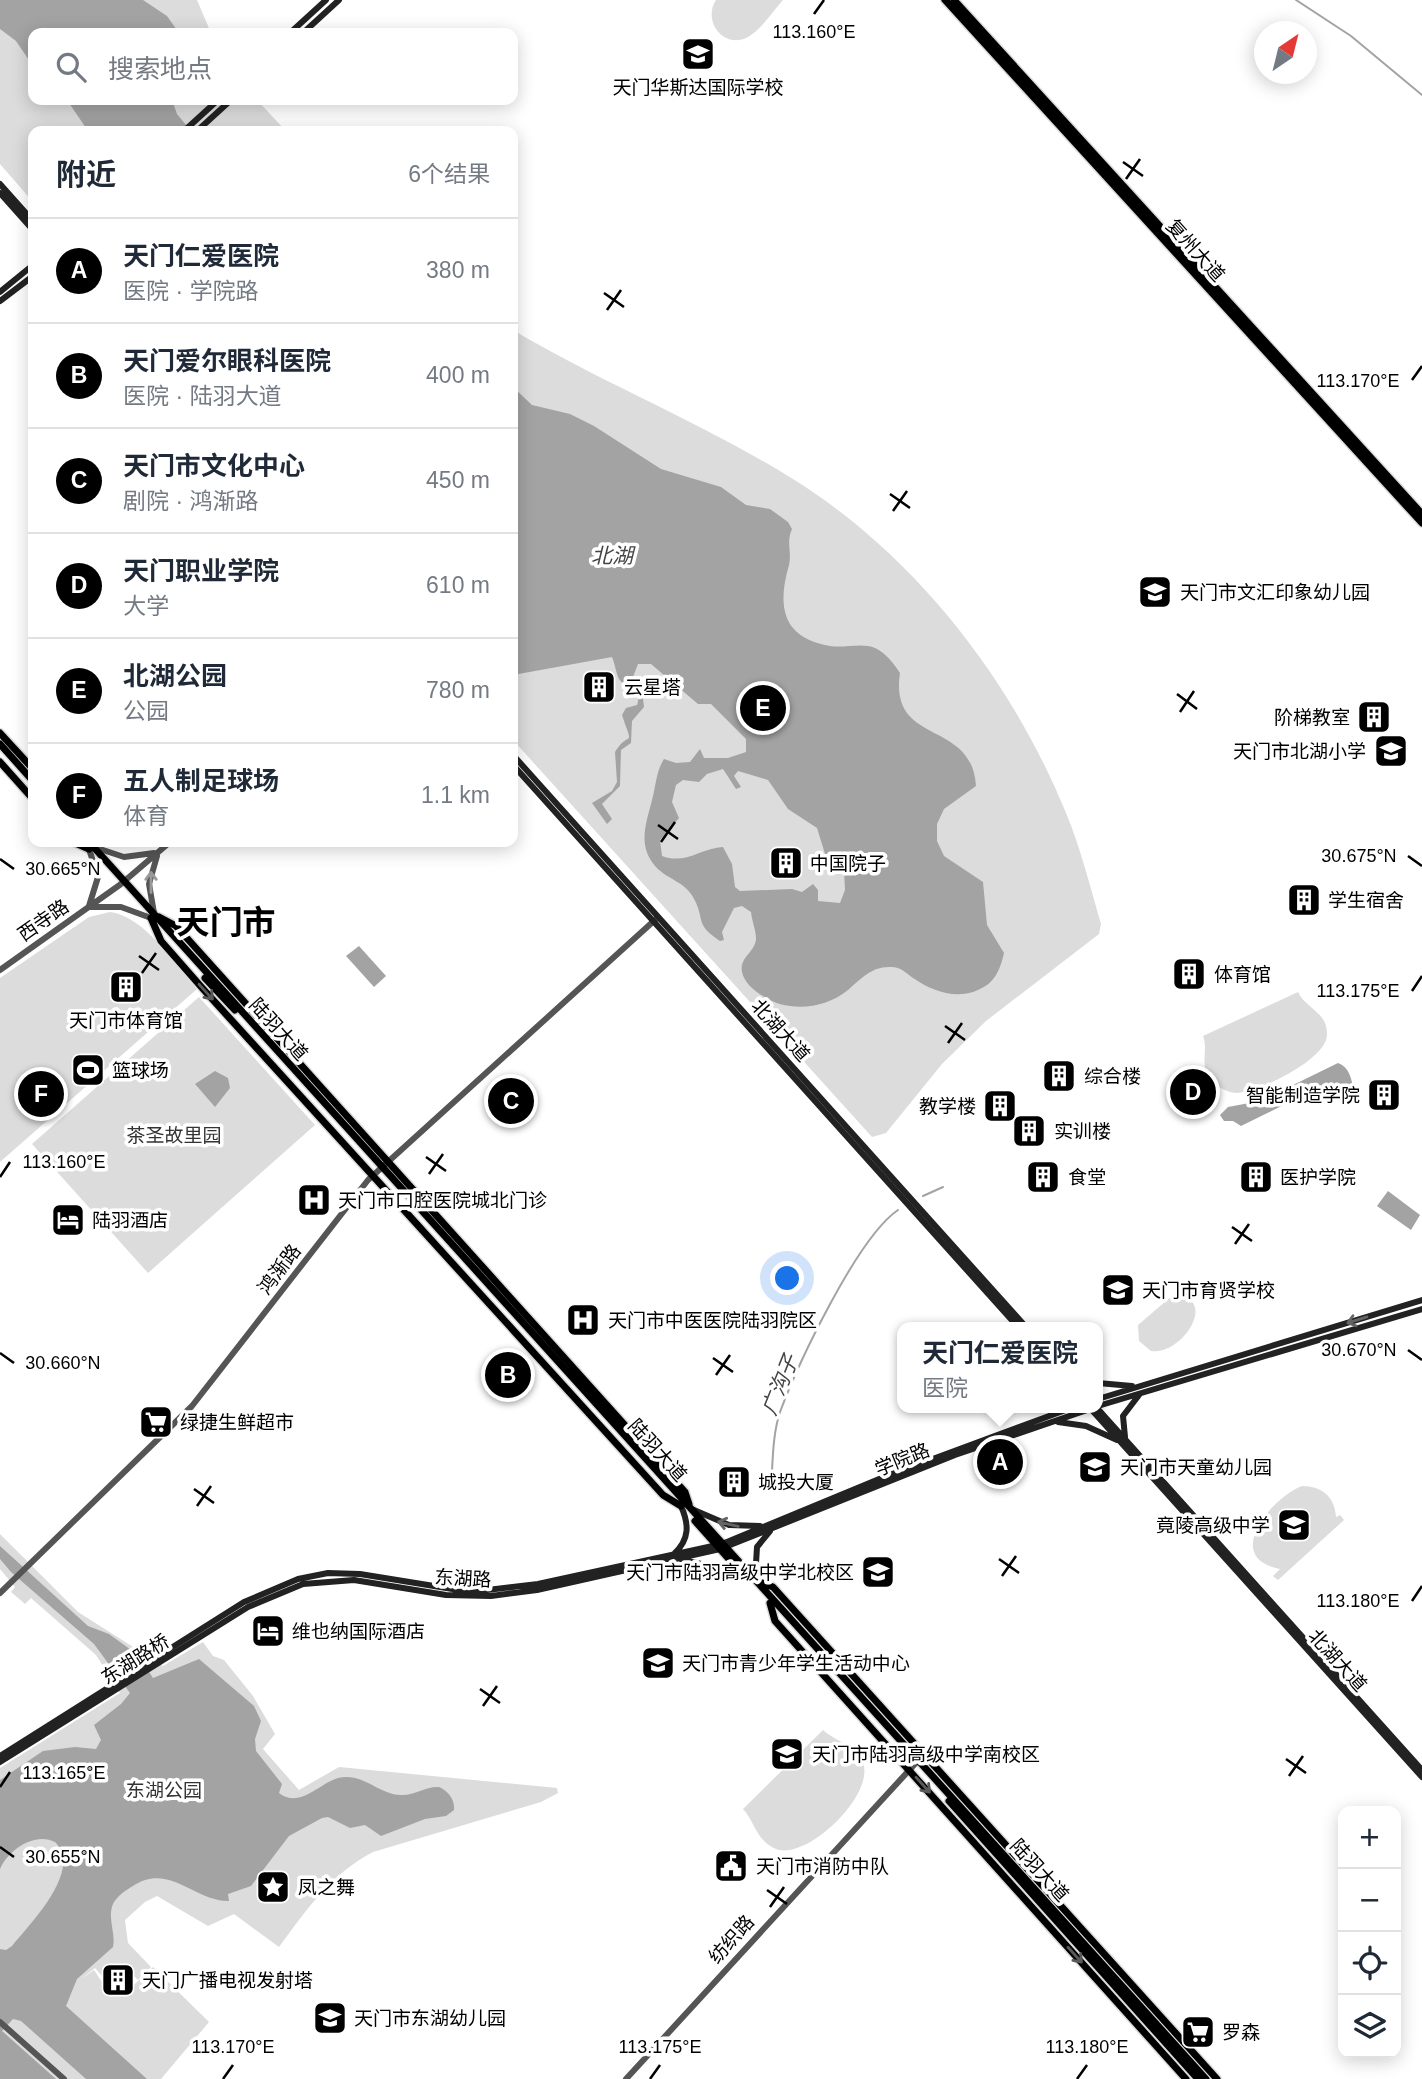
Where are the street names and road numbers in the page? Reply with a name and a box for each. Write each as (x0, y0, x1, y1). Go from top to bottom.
street label: 复州大道 (1162, 215, 1229, 286)
street label: 西寺路 (14, 895, 73, 945)
street label: 陆羽大道 (245, 994, 312, 1065)
street label: 北湖大道 (747, 995, 814, 1066)
street label: 鸿渐路 (254, 1240, 305, 1298)
street label: 陆羽大道 (624, 1415, 691, 1486)
street label: 学院路 (872, 1439, 933, 1480)
street label: 东湖路 (434, 1567, 492, 1590)
street label: 北湖大道 (1304, 1625, 1371, 1696)
street label: 东湖路桥 (97, 1630, 173, 1688)
street label: 陆羽大道 (1006, 1835, 1073, 1906)
street label: 纺织路 (704, 1911, 758, 1968)

